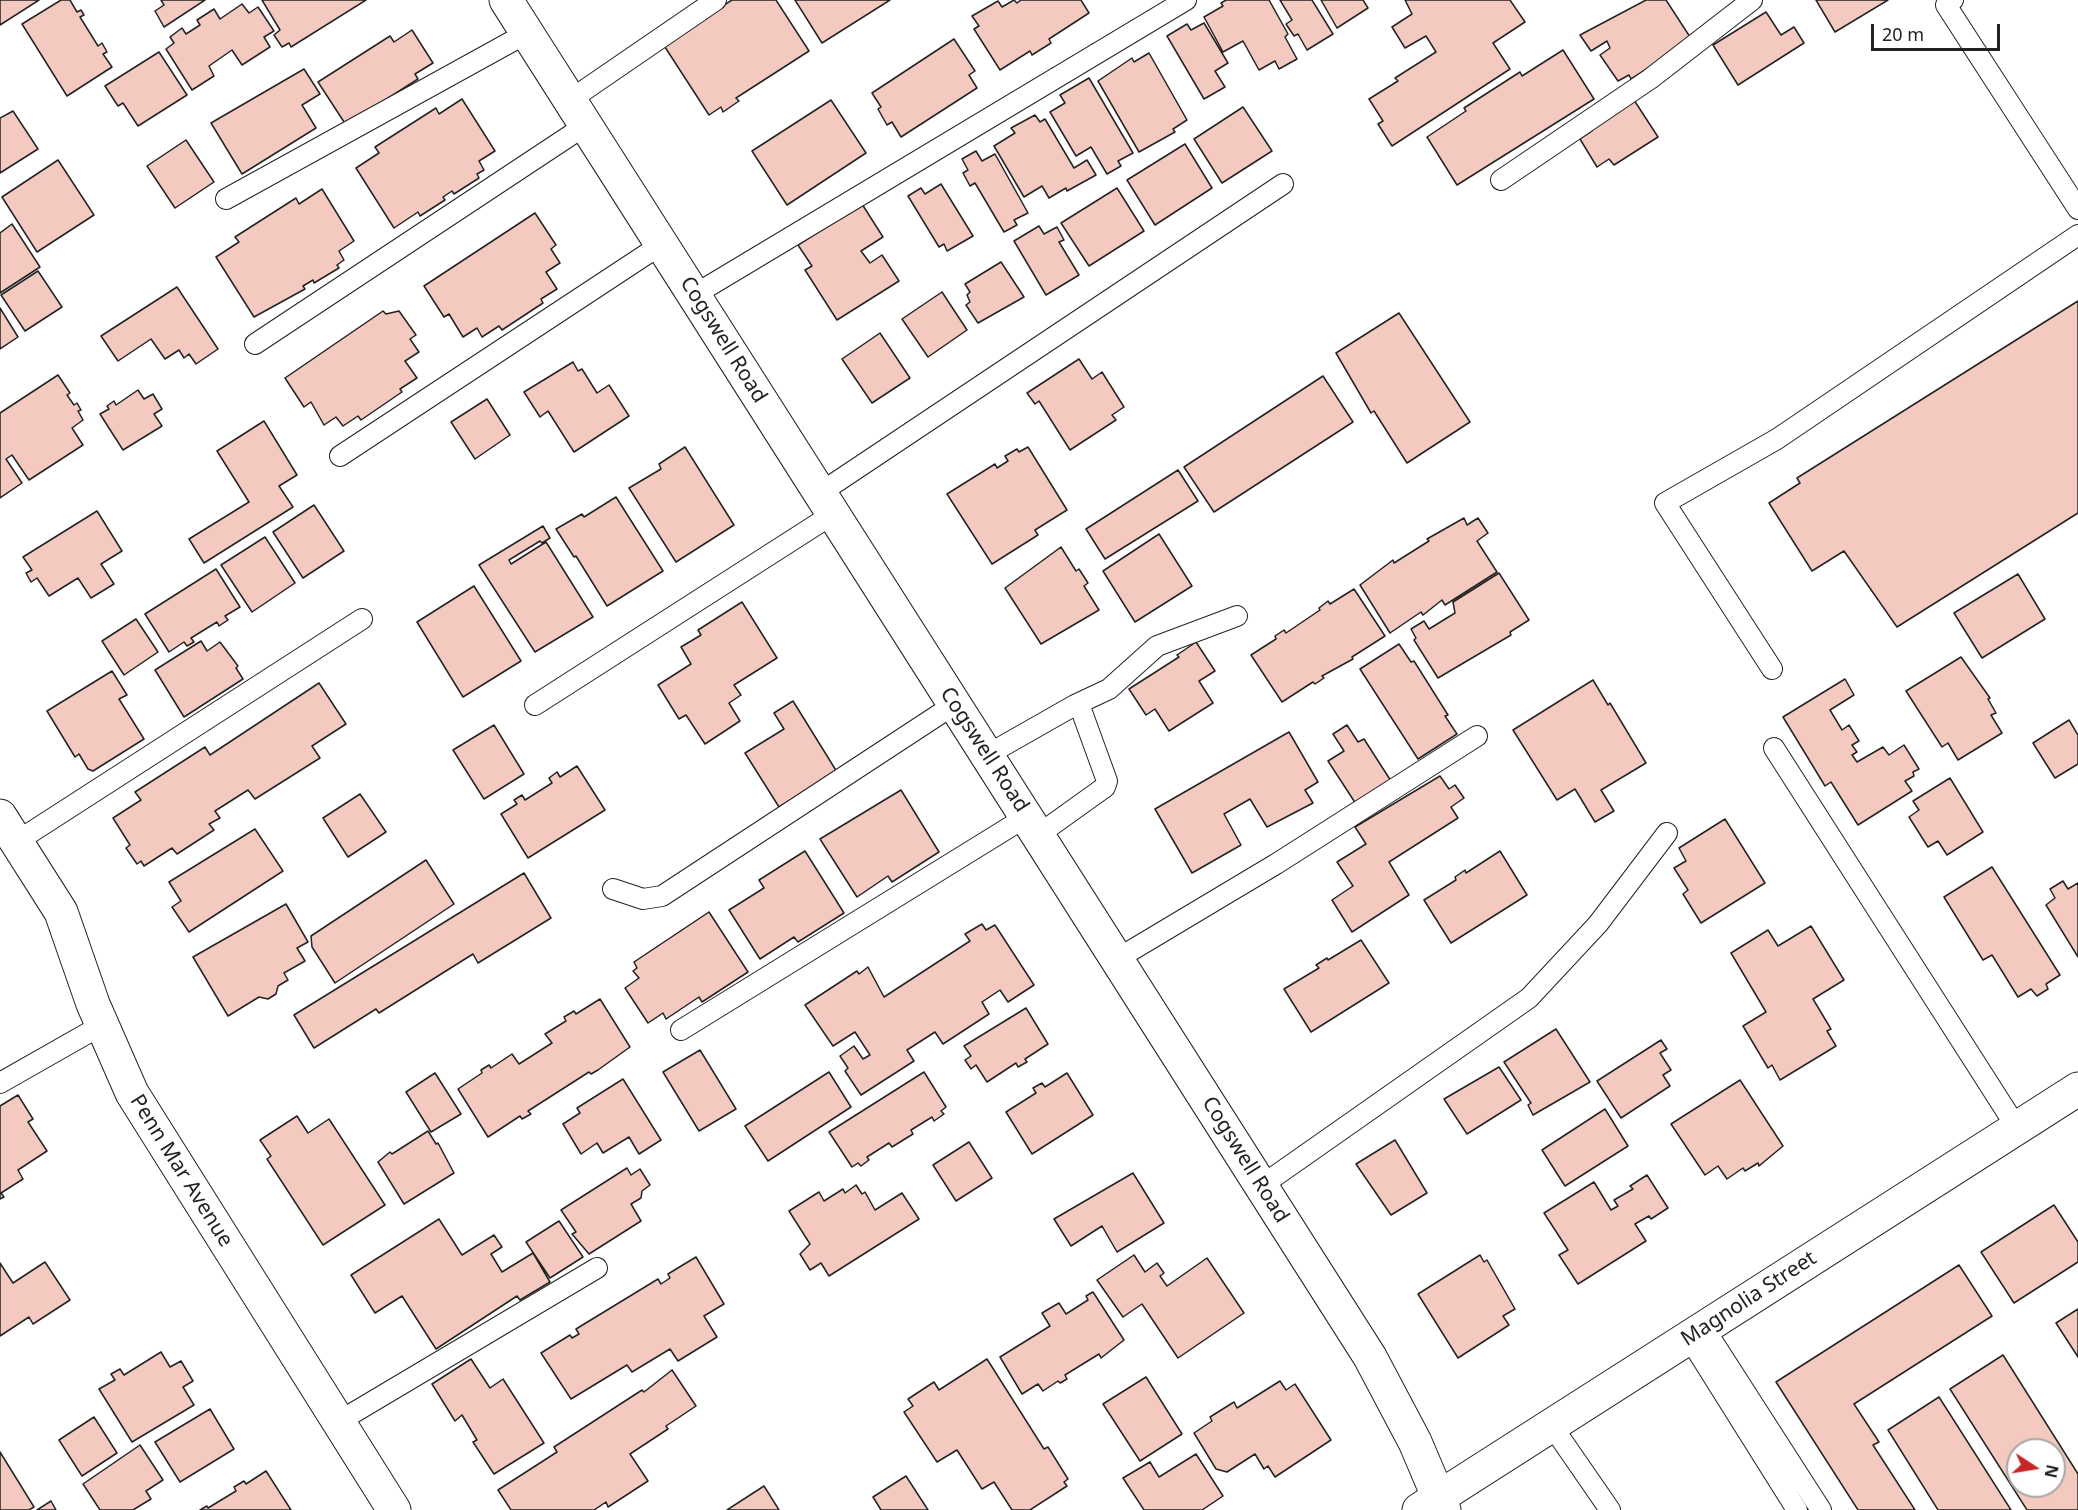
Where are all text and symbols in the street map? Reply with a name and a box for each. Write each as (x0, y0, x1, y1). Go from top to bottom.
scale bar (1874, 12, 2003, 50)
text: 20 m (1882, 22, 1924, 46)
street label: Cogswell Road (674, 272, 772, 408)
street label: Cogswell Road (934, 683, 1034, 817)
street label: Penn Mar Avenue (124, 1090, 238, 1252)
street label: Cogswell Road (1196, 1092, 1294, 1228)
street label: Magnolia Street (1677, 1246, 1821, 1352)
north arrow (2006, 1438, 2066, 1498)
text: N (2040, 1463, 2064, 1480)

